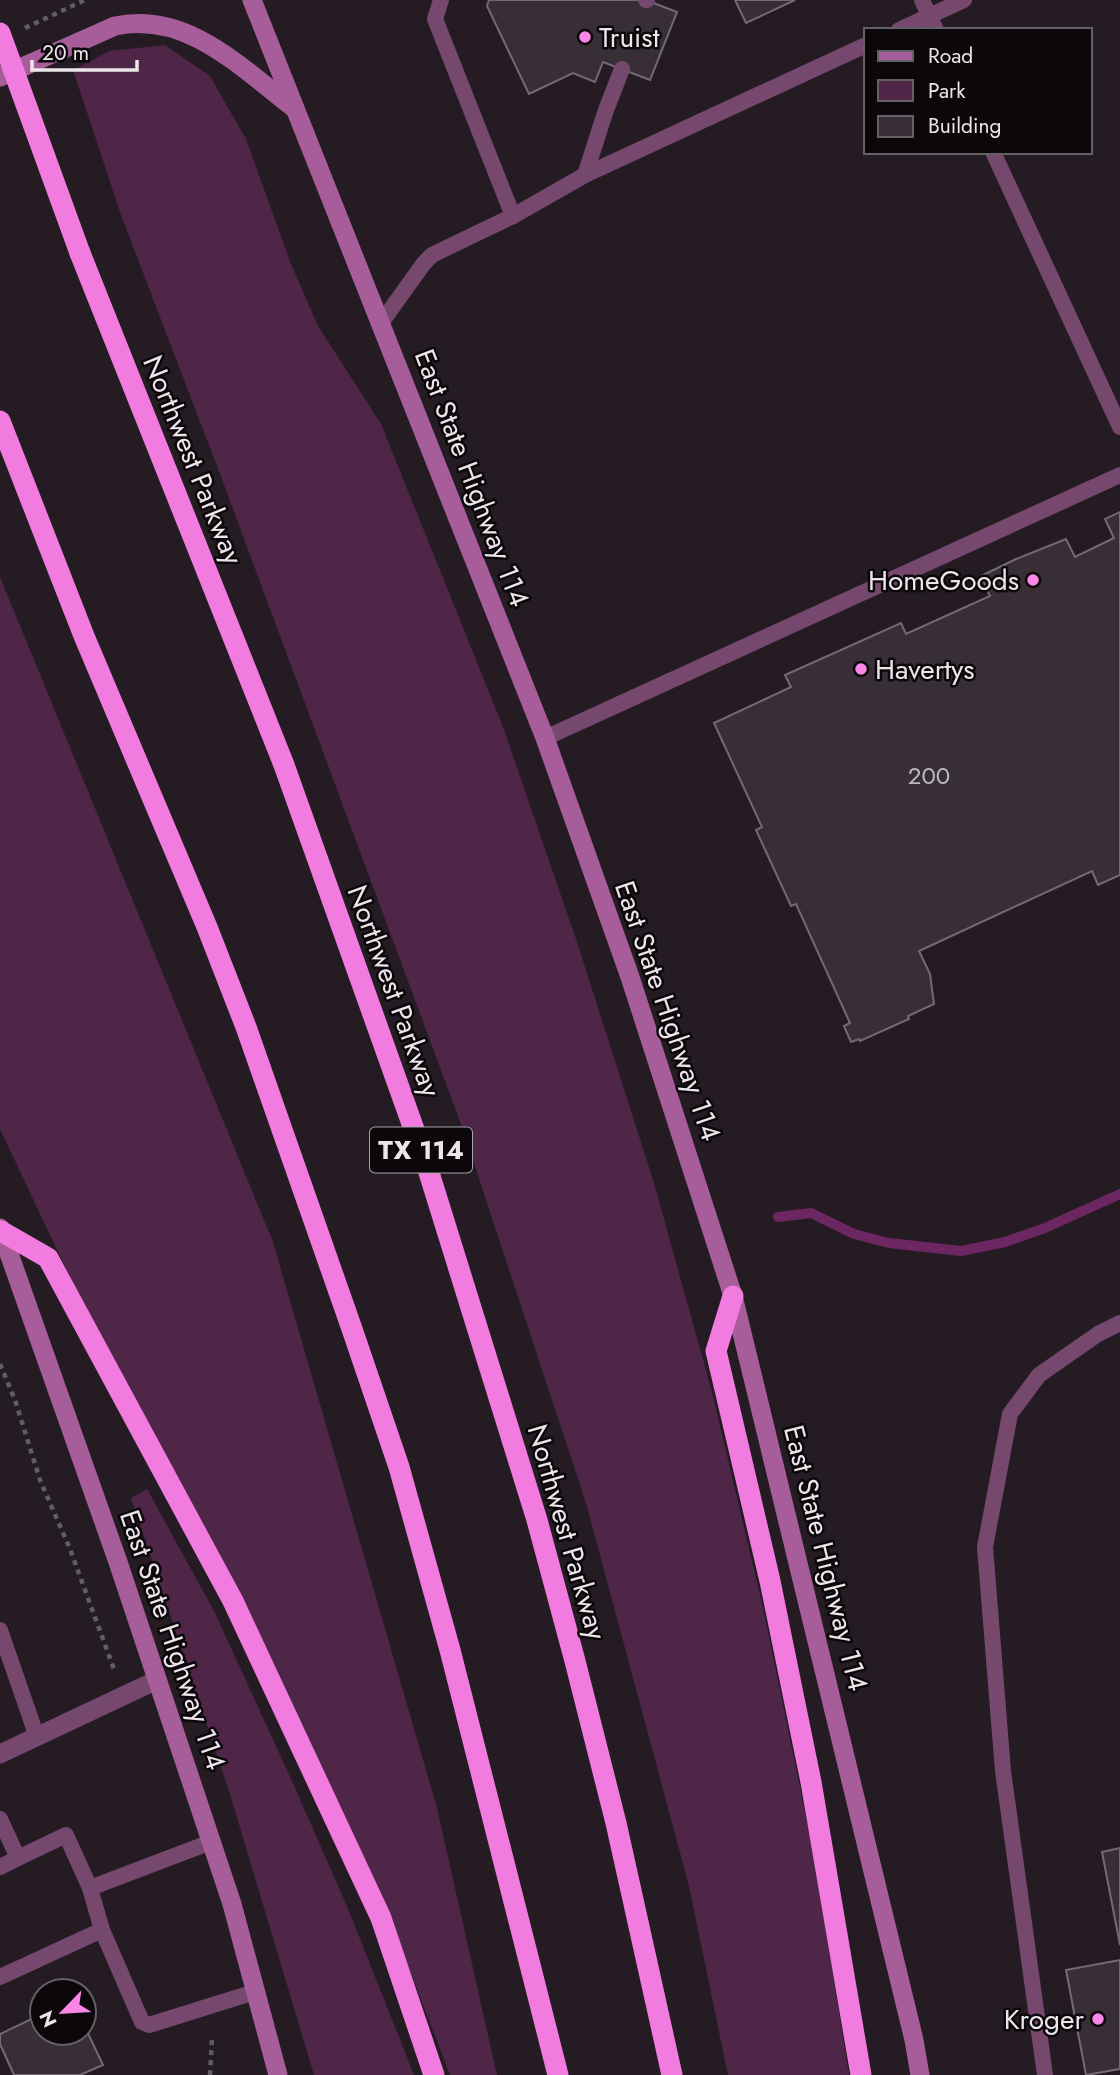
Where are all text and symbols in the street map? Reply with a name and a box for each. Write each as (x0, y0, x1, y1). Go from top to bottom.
place label: Truist (599, 17, 660, 58)
scale bar (32, 28, 136, 72)
legend (864, 28, 1092, 154)
marker: Truist (577, 29, 593, 45)
text: 20 m (42, 38, 89, 68)
text: Road (928, 41, 973, 71)
text: Park (928, 76, 966, 106)
text: Building (928, 111, 1001, 141)
street label: East State Highway 114 (404, 343, 540, 613)
street label: Northwest Parkway (132, 349, 254, 571)
place label: HomeGoods (868, 560, 1019, 601)
marker: HomeGoods (1025, 572, 1041, 588)
place label: Havertys (875, 649, 975, 690)
marker: Havertys (853, 661, 869, 677)
house number: 200 (908, 758, 950, 793)
street label: East State Highway 114 (604, 875, 732, 1147)
street label: Northwest Parkway (337, 880, 452, 1103)
road number: TX 114 (370, 1128, 472, 1172)
street label: Northwest Parkway (517, 1419, 618, 1645)
street label: East State Highway 114 (773, 1421, 879, 1695)
street label: East State Highway 114 (109, 1504, 237, 1776)
north arrow (28, 1977, 98, 2047)
place label: Kroger (1004, 1999, 1084, 2040)
text: N (33, 2006, 63, 2032)
marker: Kroger (1090, 2011, 1106, 2027)

